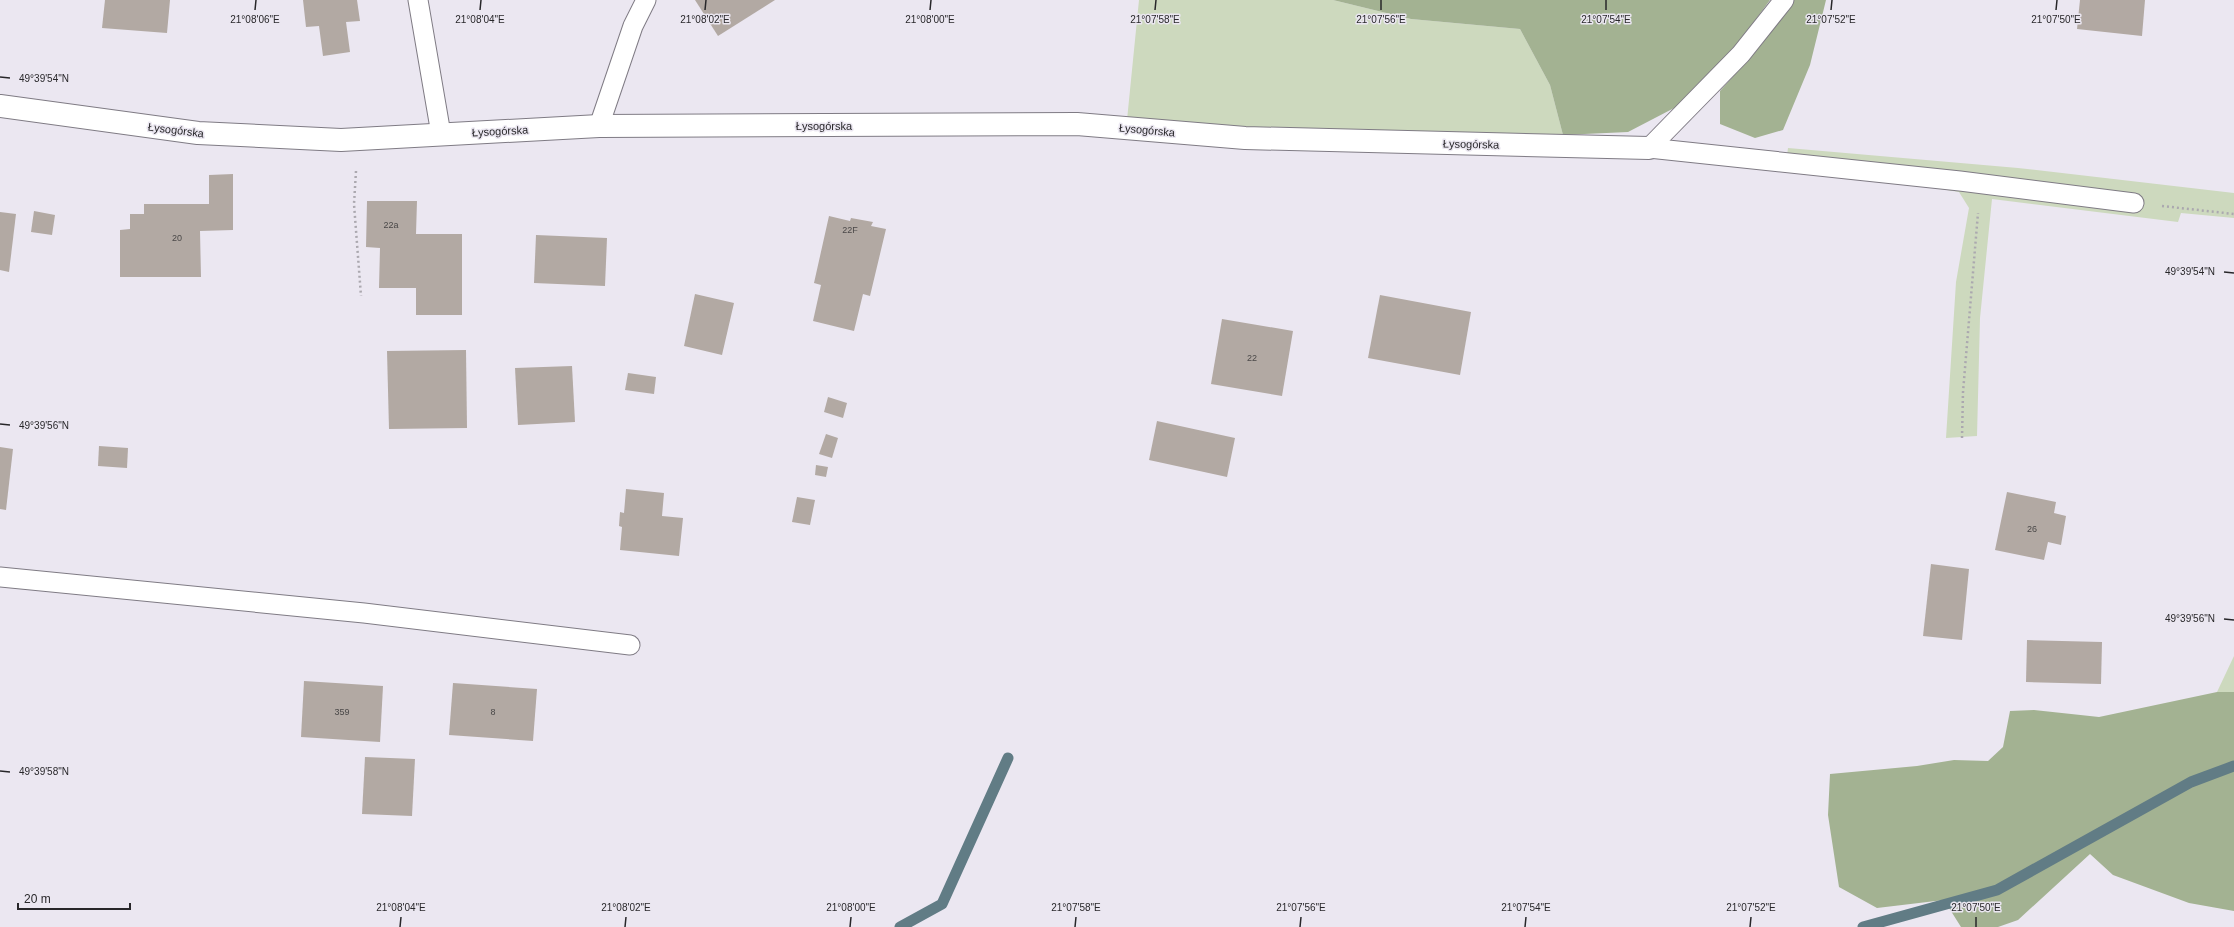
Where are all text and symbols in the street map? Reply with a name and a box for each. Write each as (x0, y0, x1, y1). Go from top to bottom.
text: 21°08'06"E (230, 14, 280, 25)
text: 21°08'04"E (455, 14, 505, 25)
text: 21°08'02"E (680, 14, 730, 25)
text: 21°08'00"E (905, 14, 955, 25)
text: 21°07'58"E (1130, 14, 1180, 25)
text: 21°07'56"E (1356, 14, 1406, 25)
text: 21°07'54"E (1581, 14, 1631, 25)
text: 21°07'52"E (1806, 14, 1856, 25)
text: 21°07'50"E (2031, 14, 2081, 25)
text: 49°39'54"N (19, 73, 69, 84)
street label: Łysogórska (796, 120, 853, 132)
street label: Łysogórska (147, 121, 206, 139)
street label: Łysogórska (1118, 122, 1176, 139)
street label: Łysogórska (472, 123, 529, 138)
street label: Łysogórska (1443, 138, 1500, 151)
house number: 22a (383, 220, 399, 230)
house number: 22F (842, 225, 858, 235)
house number: 20 (172, 233, 182, 243)
text: 49°39'54"N (2165, 266, 2215, 277)
house number: 22 (1247, 353, 1257, 363)
text: 49°39'56"N (19, 420, 69, 431)
house number: 26 (2027, 524, 2037, 534)
text: 49°39'56"N (2165, 613, 2215, 624)
house number: 359 (334, 707, 350, 717)
house number: 8 (490, 707, 496, 717)
text: 49°39'58"N (19, 766, 69, 777)
scale bar (18, 885, 130, 911)
text: 20 m (24, 892, 51, 906)
text: 21°08'04"E (376, 902, 426, 913)
text: 21°08'02"E (601, 902, 651, 913)
text: 21°08'00"E (826, 902, 876, 913)
text: 21°07'58"E (1051, 902, 1101, 913)
text: 21°07'56"E (1276, 902, 1326, 913)
text: 21°07'54"E (1501, 902, 1551, 913)
text: 21°07'52"E (1726, 902, 1776, 913)
text: 21°07'50"E (1951, 902, 2001, 913)

